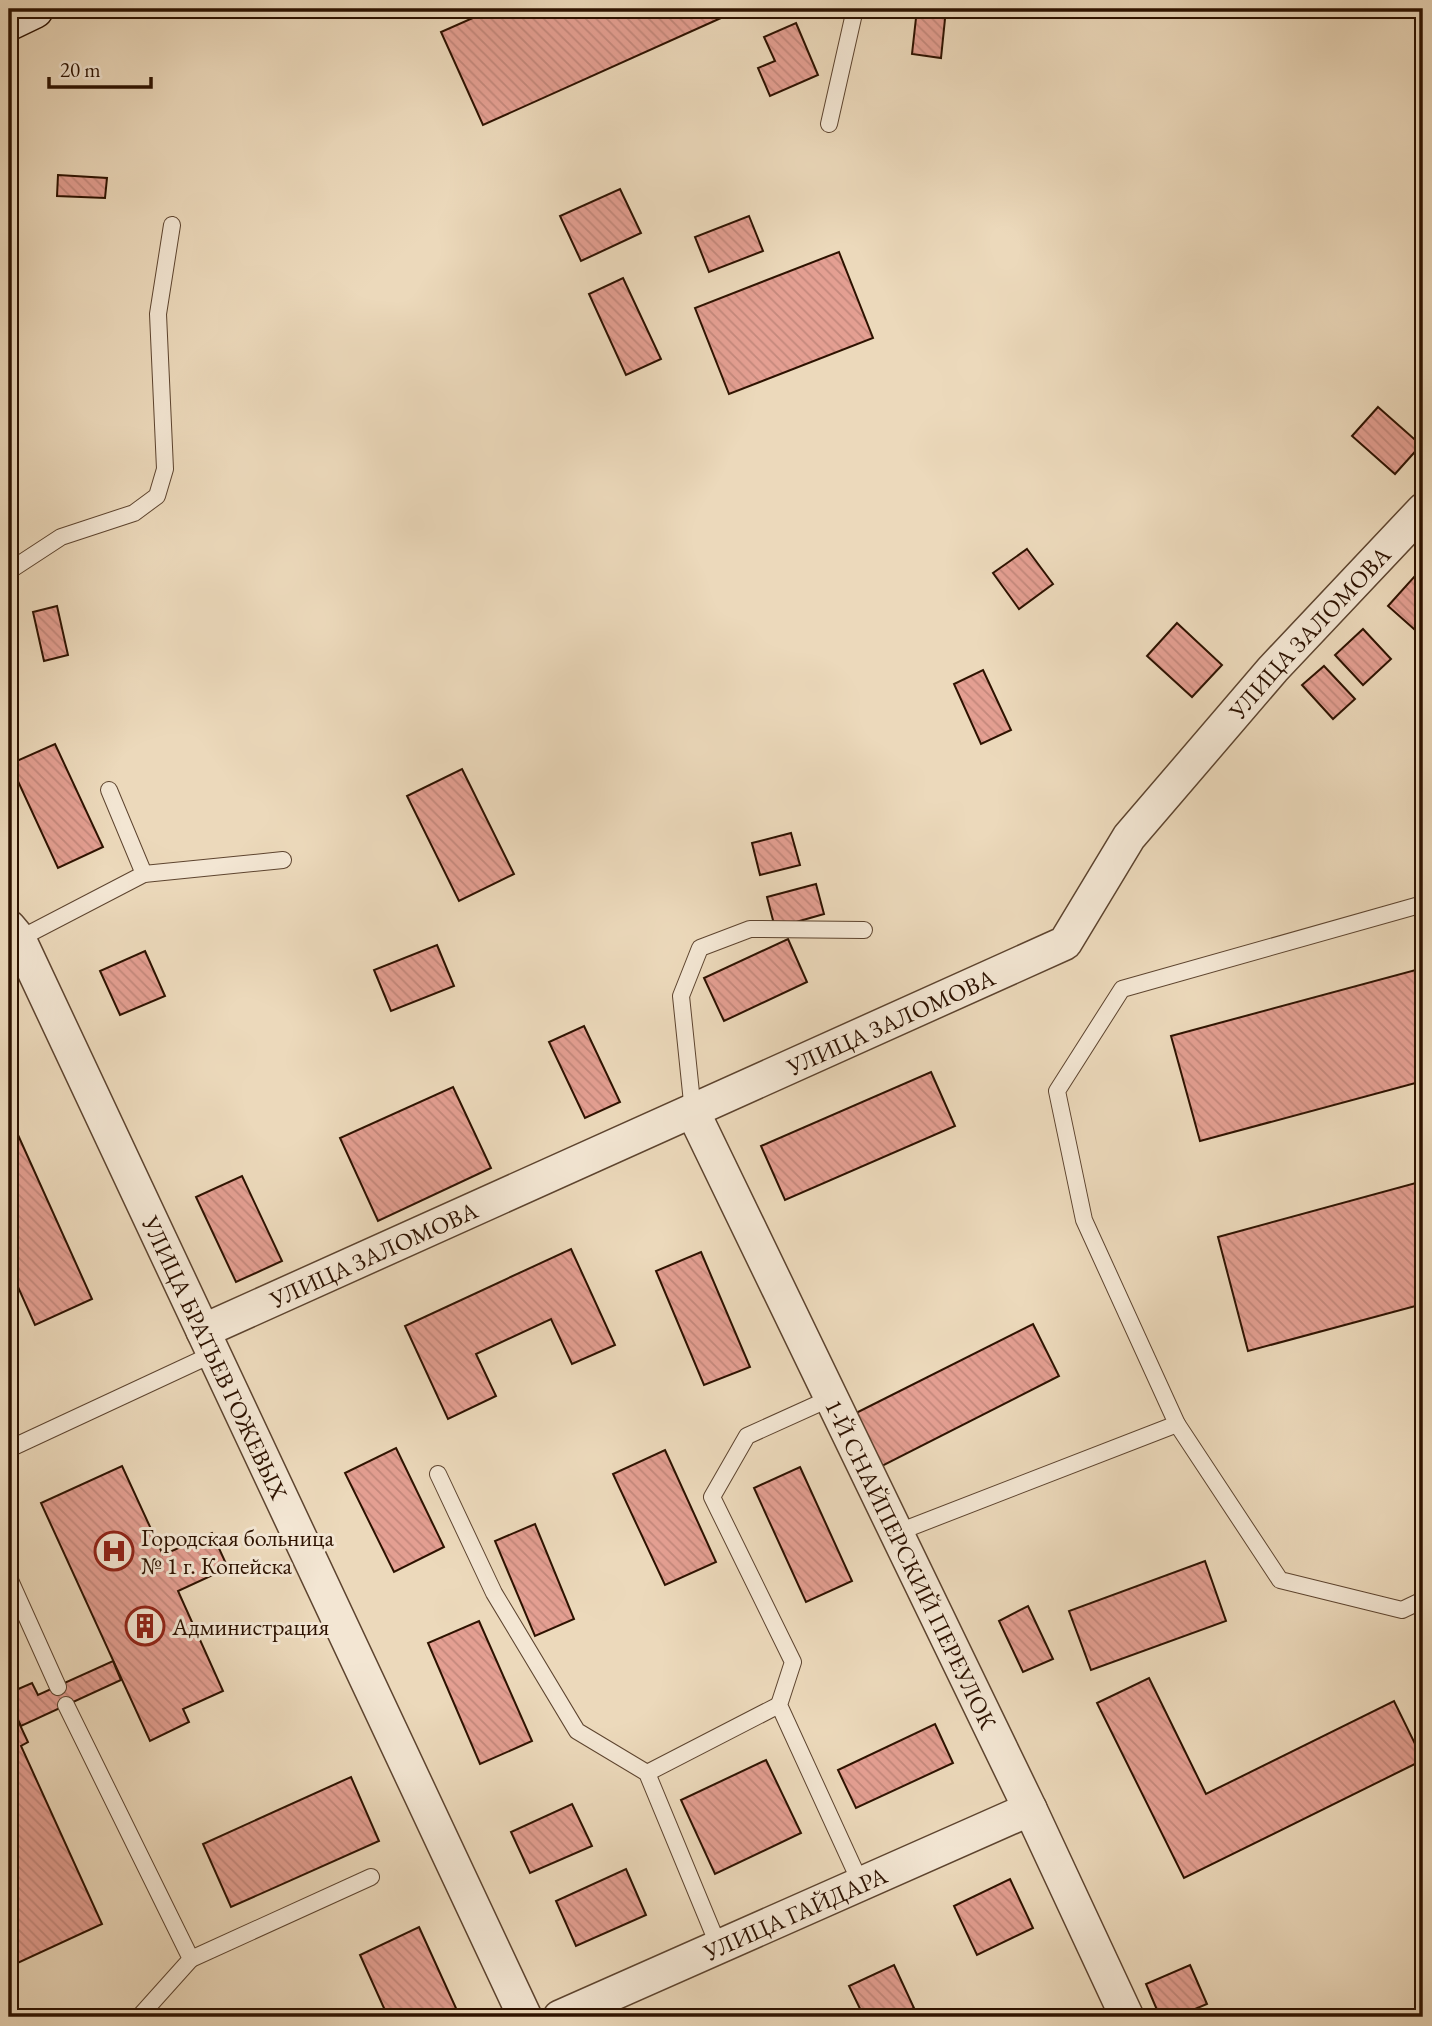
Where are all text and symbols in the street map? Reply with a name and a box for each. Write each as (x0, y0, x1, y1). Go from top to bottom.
scale bar (49, 46, 150, 90)
text: 20 m (60, 56, 101, 83)
street label: УЛИЦА ЗАЛОМОВА (1221, 539, 1397, 726)
street label: УЛИЦА ЗАЛОМОВА (781, 961, 1000, 1082)
street label: УЛИЦА ЗАЛОМОВА (264, 1194, 483, 1315)
street label: УЛИЦА БРАТЬЕВ ГОЖЕВЫХ (135, 1210, 295, 1504)
street label: 1-Й СНАЙПЕРСКИЙ ПЕРЕУЛОК (819, 1394, 1004, 1734)
place label: Городская больница № 1 г. Копейска (141, 1522, 334, 1581)
hospital icon: Городская больница № 1 г. Копейска (93, 1530, 135, 1572)
building icon: Администрация (124, 1605, 166, 1647)
place label: Администрация (171, 1611, 330, 1642)
street label: УЛИЦА ГАЙДАРА (698, 1859, 892, 1968)

